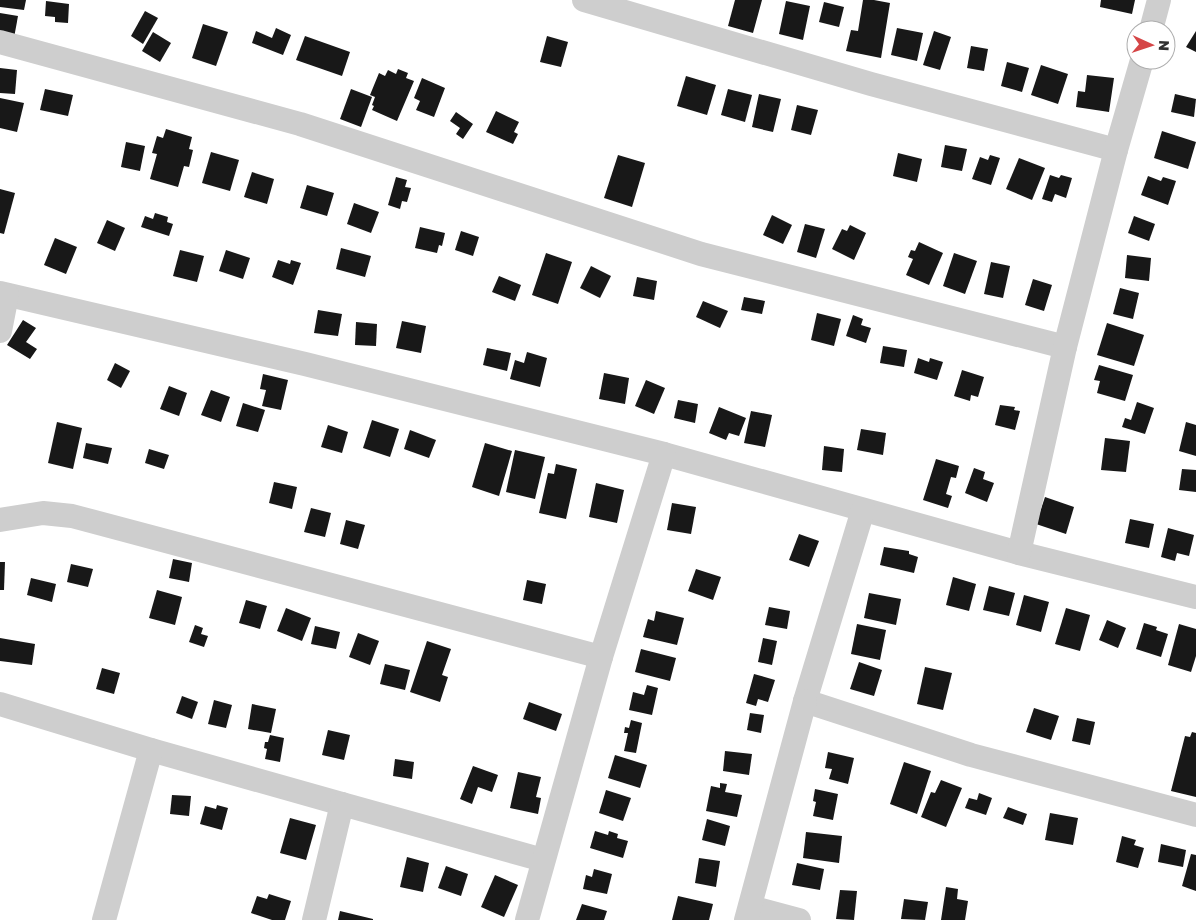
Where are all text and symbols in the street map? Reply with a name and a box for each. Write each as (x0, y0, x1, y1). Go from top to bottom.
north arrow (1126, 20, 1176, 70)
text: N (1156, 40, 1173, 51)

